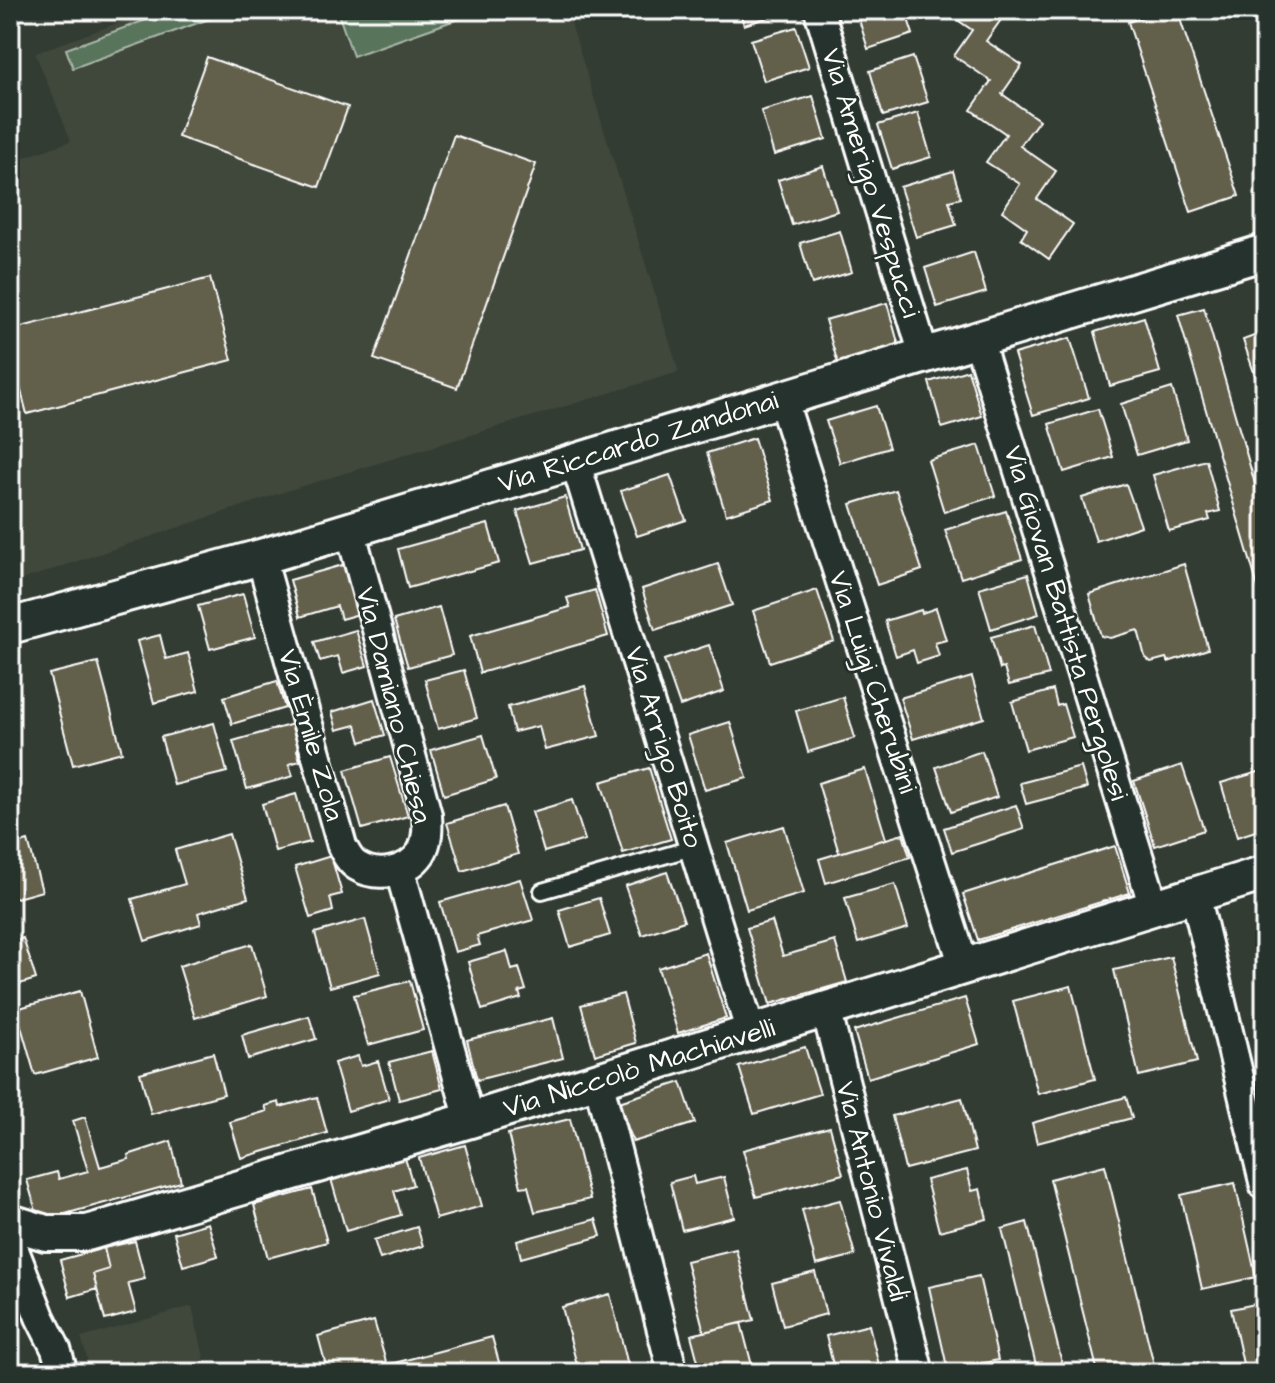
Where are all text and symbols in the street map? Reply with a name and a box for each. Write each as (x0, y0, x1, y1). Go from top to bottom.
street label: Via Amerigo Vespucci (811, 44, 931, 323)
street label: Via Riccardo Zandonai (493, 381, 783, 503)
street label: Via Giovan Battista Pergolesi (992, 441, 1139, 805)
street label: Via Luigi Cherubini (818, 566, 927, 799)
street label: Via Damiano Chiesa (346, 583, 442, 827)
street label: Via Arrigo Boito (614, 642, 713, 853)
street label: Via Èmile Zola (268, 645, 354, 825)
street label: Via Niccolò Machiavelli (499, 1008, 779, 1128)
street label: Via Antonio Vivaldi (826, 1077, 918, 1305)

